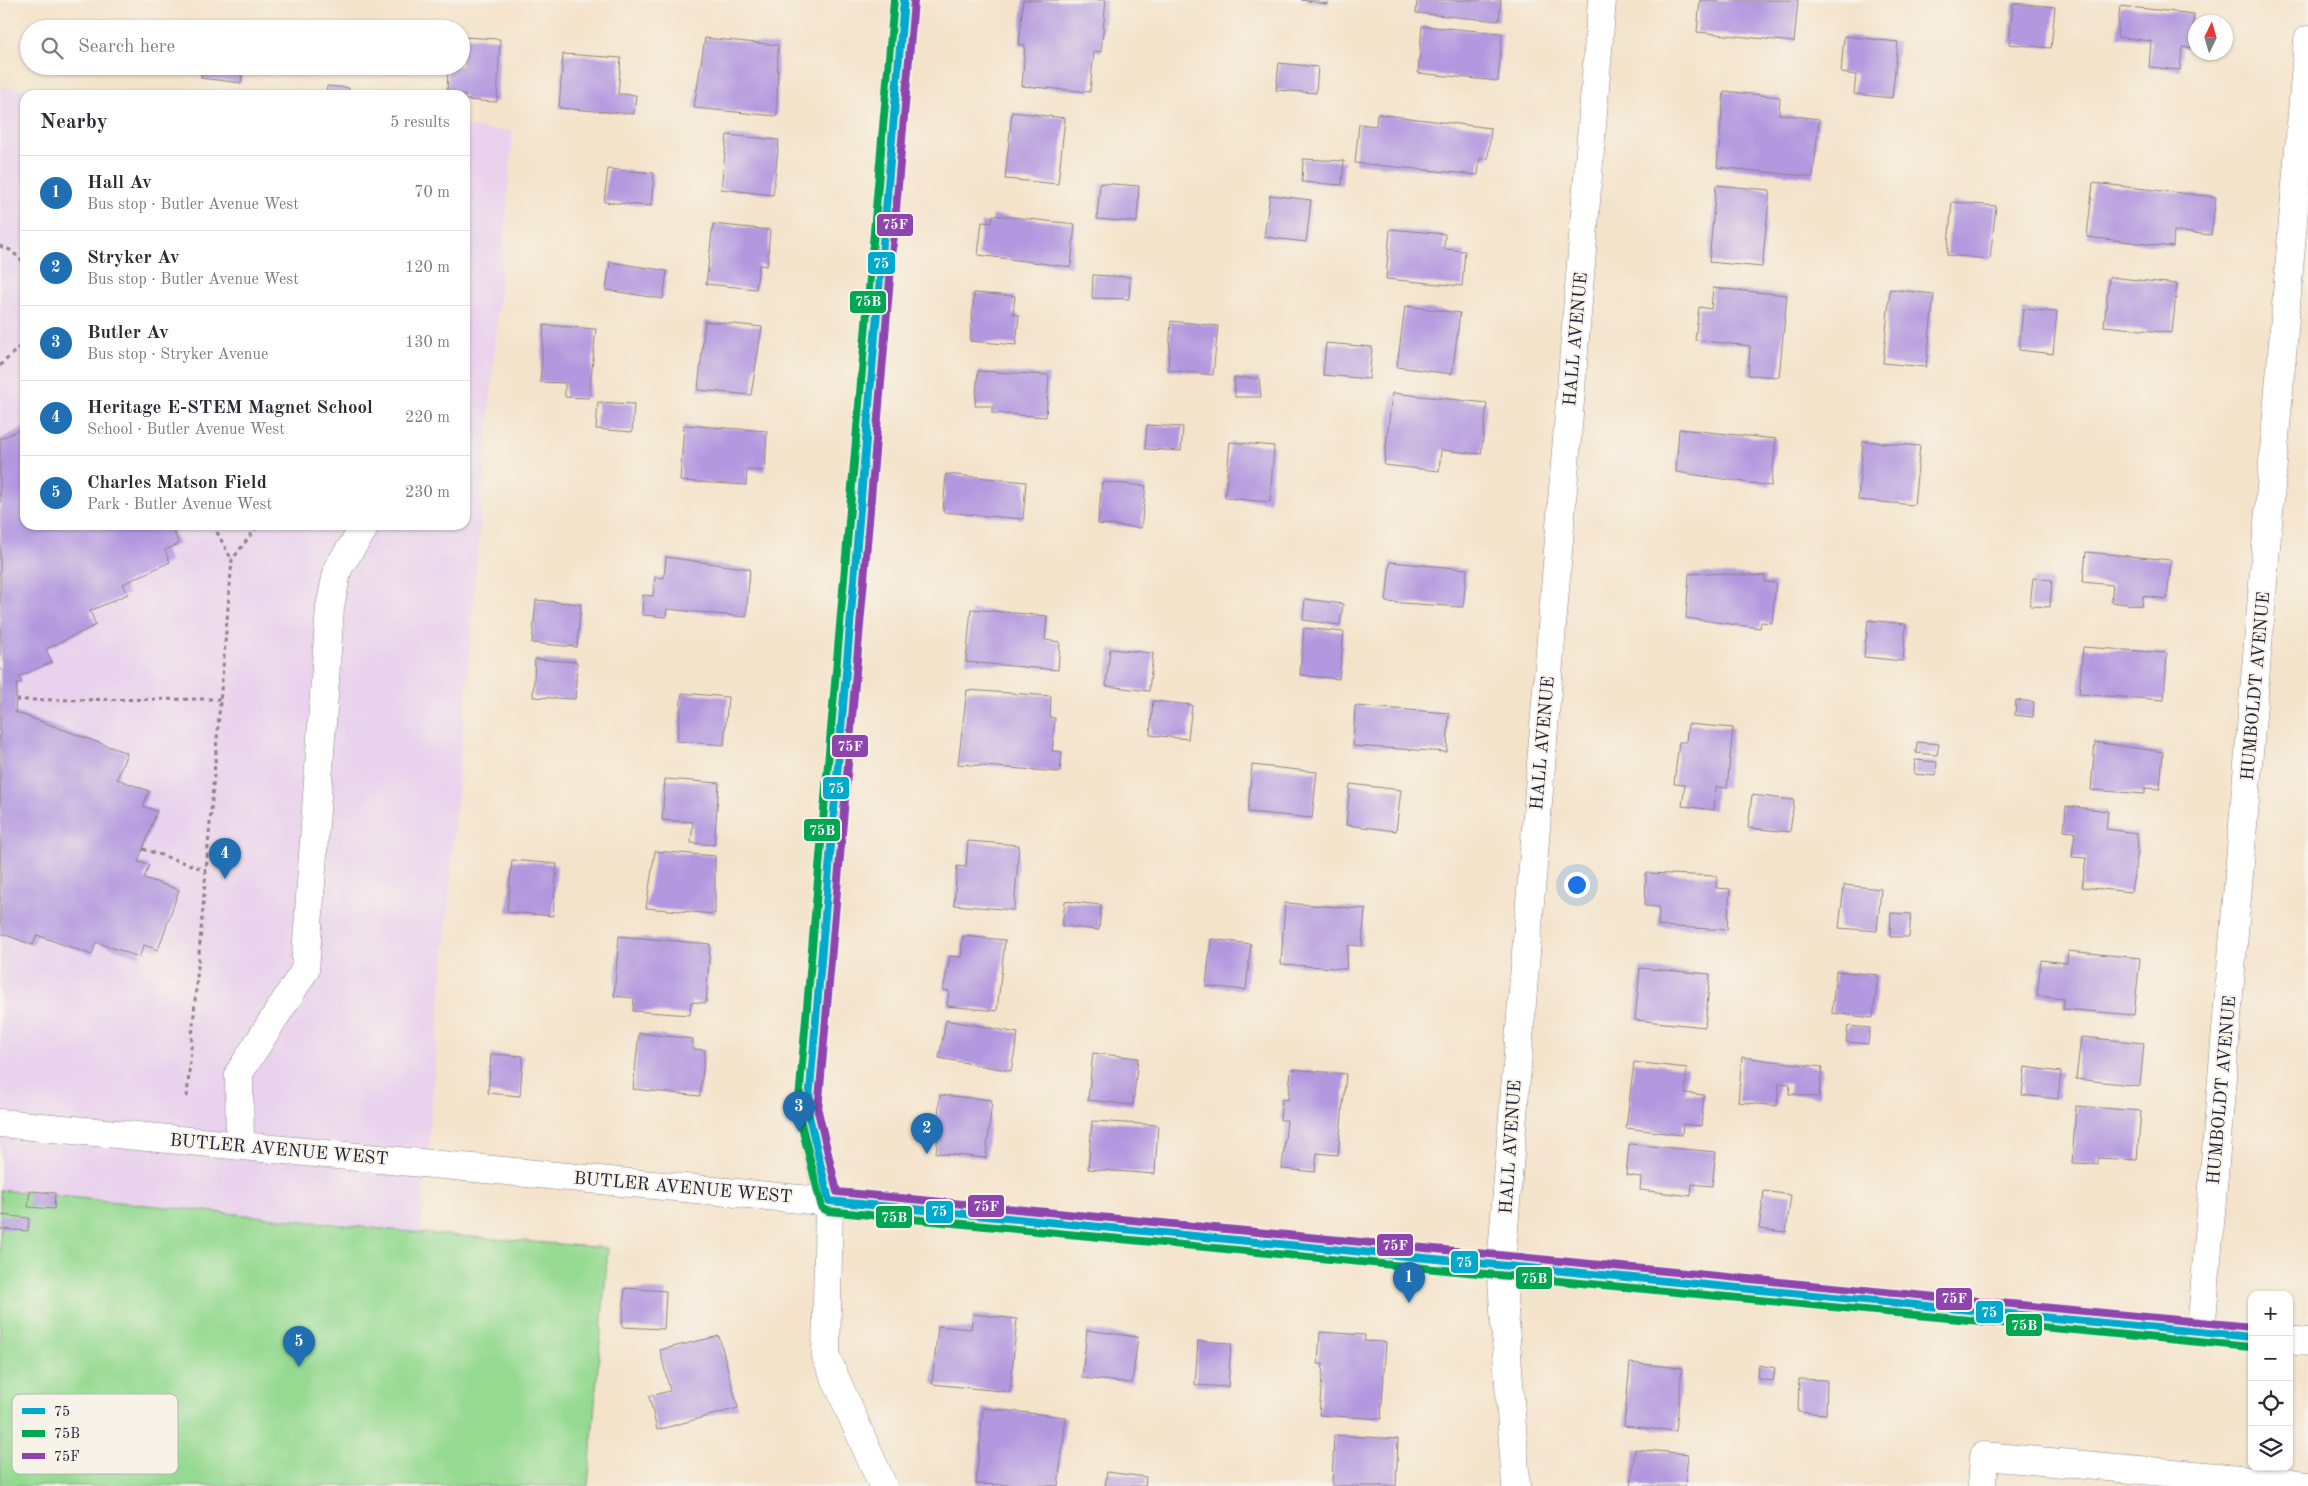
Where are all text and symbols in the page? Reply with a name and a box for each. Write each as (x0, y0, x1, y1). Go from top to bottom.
north arrow (2188, 15, 2233, 60)
search box (20, 20, 470, 75)
icon: search (38, 34, 66, 62)
text: Search here (78, 38, 175, 57)
text: Nearby (40, 112, 108, 133)
text: 5 results (390, 115, 450, 131)
text: Hall Av (87, 174, 152, 193)
text: 1 (51, 185, 61, 201)
text: 70 m (414, 185, 450, 201)
text: Bus stop · Butler Avenue West (87, 197, 299, 213)
line badge: 75F (876, 213, 914, 237)
text: 75F (882, 218, 908, 232)
text: Stryker Av (87, 249, 180, 268)
line badge: 75 (867, 251, 896, 275)
text: 75 (873, 257, 889, 271)
text: 2 (51, 260, 61, 276)
text: 120 m (405, 260, 450, 276)
street label: HALL AVENUE (1561, 271, 1591, 407)
text: Bus stop · Butler Avenue West (87, 272, 299, 288)
line badge: 75B (849, 290, 887, 314)
text: 75B (855, 295, 881, 309)
text: Butler Av (87, 324, 169, 343)
text: 3 (51, 335, 61, 351)
text: 130 m (405, 335, 450, 351)
text: Bus stop · Stryker Avenue (87, 347, 268, 363)
text: Heritage E-STEM Magnet School (87, 399, 373, 418)
text: 4 (51, 410, 61, 426)
text: 220 m (405, 410, 450, 426)
text: School · Butler Avenue West (87, 422, 285, 438)
text: Charles Matson Field (87, 474, 267, 493)
text: 5 (51, 485, 61, 501)
text: 230 m (405, 485, 450, 501)
text: Park · Butler Avenue West (87, 497, 272, 513)
street label: HUMBOLDT AVENUE (2239, 591, 2273, 781)
street label: HALL AVENUE (1528, 675, 1558, 811)
line badge: 75F (831, 734, 869, 758)
text: 75F (837, 740, 863, 754)
line badge: 75 (822, 776, 850, 800)
text: 75 (828, 782, 844, 796)
line badge: 75B (803, 818, 841, 842)
text: 75B (809, 824, 835, 838)
pin: 4 (209, 838, 241, 879)
your location (1564, 872, 1590, 898)
street label: HUMBOLDT AVENUE (2205, 995, 2239, 1185)
street label: HALL AVENUE (1497, 1079, 1525, 1215)
pin: 3 (783, 1091, 815, 1132)
pin: 2 (911, 1113, 943, 1154)
street label: BUTLER AVENUE WEST (169, 1131, 389, 1169)
street label: BUTLER AVENUE WEST (573, 1169, 793, 1207)
line badge: 75F (967, 1194, 1005, 1218)
line badge: 75 (925, 1200, 954, 1224)
text: 75F (973, 1200, 999, 1214)
line badge: 75B (875, 1205, 913, 1229)
text: 75 (931, 1205, 947, 1219)
text: 75B (881, 1211, 907, 1225)
line badge: 75F (1376, 1233, 1414, 1257)
text: 75F (1382, 1239, 1408, 1253)
line badge: 75 (1450, 1250, 1479, 1274)
text: 75 (1456, 1256, 1472, 1270)
pin: 1 (1393, 1262, 1425, 1303)
line badge: 75B (1515, 1266, 1553, 1290)
text: 75B (1521, 1272, 1547, 1286)
line badge: 75F (1935, 1287, 1973, 1311)
map controls (2248, 1291, 2293, 1471)
button: + (2248, 1291, 2293, 1336)
text: 75F (1941, 1292, 1967, 1306)
line badge: 75 (1975, 1300, 2004, 1324)
text: 75 (1981, 1306, 1997, 1320)
line badge: 75B (2005, 1313, 2043, 1337)
text: 75B (2011, 1319, 2037, 1333)
pin: 5 (283, 1326, 315, 1367)
button: − (2248, 1336, 2293, 1381)
button: locate (2248, 1381, 2293, 1426)
legend (12, 1394, 178, 1474)
text: 75 (54, 1405, 70, 1419)
button: layers (2248, 1426, 2293, 1471)
text: 75B (54, 1427, 80, 1441)
text: 75F (54, 1450, 80, 1464)

